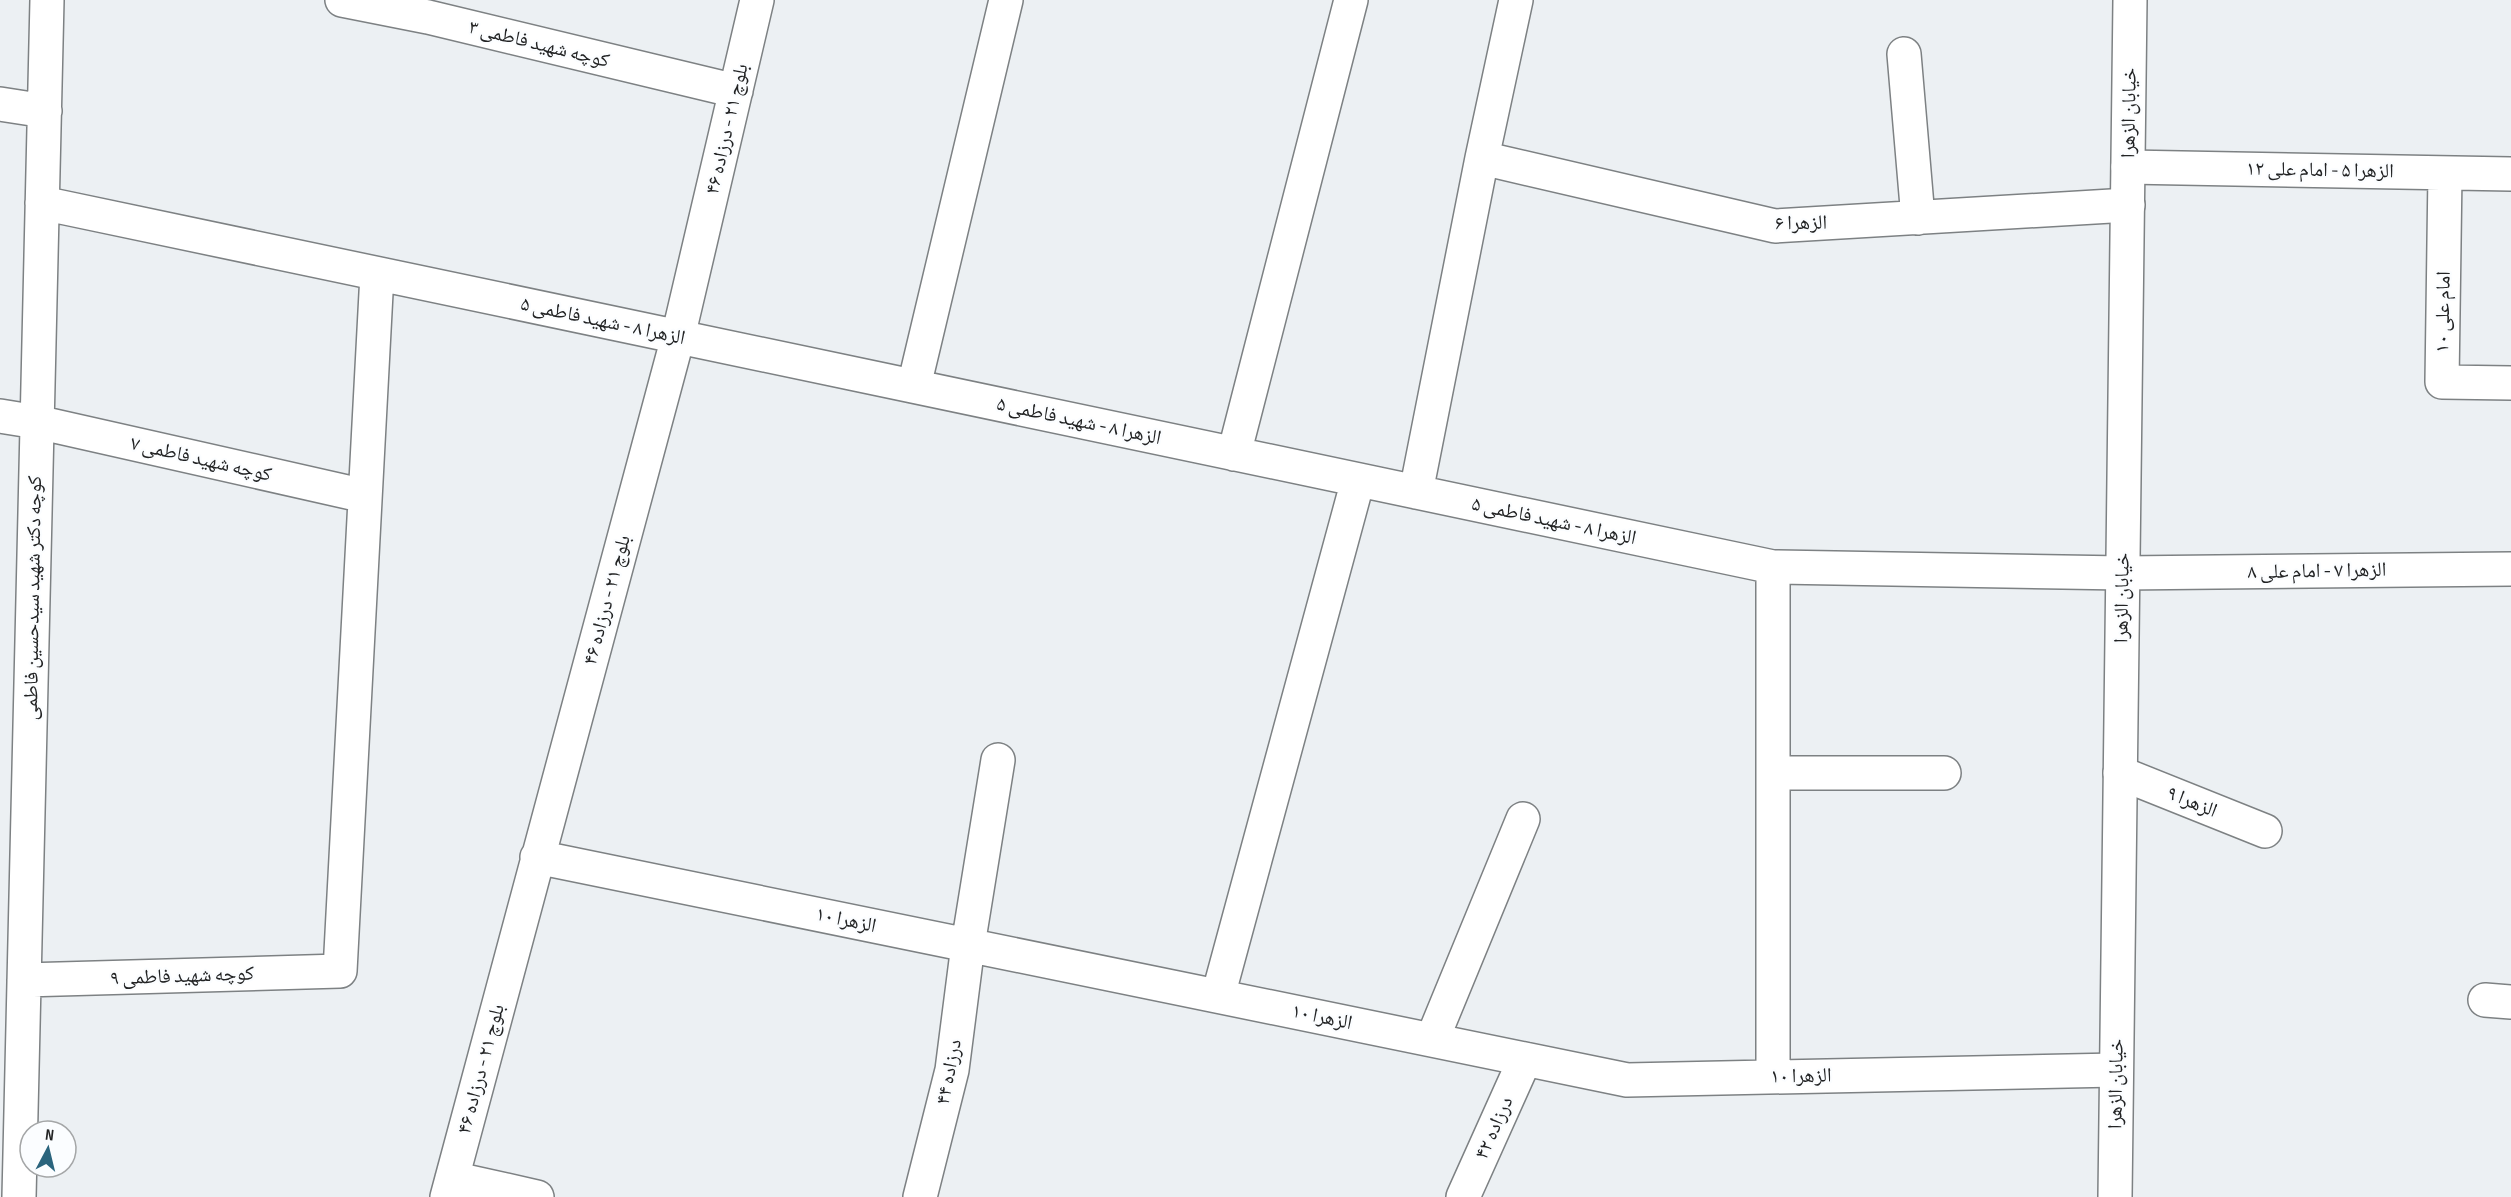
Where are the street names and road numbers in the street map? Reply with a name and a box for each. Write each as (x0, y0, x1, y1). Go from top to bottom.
street label: کوچه شهید فاطمی ۳ (466, 15, 612, 73)
street label: بلوچ ۲۱ - درزاده ۴۶ (700, 61, 754, 197)
street label: خیابان الزهرا (2116, 67, 2142, 158)
street label: الزهرا ۵ - امام علی ۱۲ (2246, 157, 2394, 184)
street label: الزهرا ۶ (1775, 211, 1827, 235)
street label: امام علی ۱۰ (2430, 271, 2457, 353)
street label: الزهرا ۸ - شهید فاطمی ۵ (519, 292, 687, 350)
street label: الزهرا ۸ - شهید فاطمی ۵ (995, 392, 1163, 450)
street label: کوچه شهید فاطمی ۷ (128, 431, 274, 487)
street label: کوچه دکتر شهید سیدحسین فاطمی (19, 475, 47, 721)
street label: الزهرا ۸ - شهید فاطمی ۵ (1470, 492, 1638, 550)
street label: بلوچ ۲۱ - درزاده ۴۶ (578, 532, 636, 668)
street label: خیابان الزهرا (2109, 552, 2135, 643)
street label: الزهرا ۷ - امام علی ۸ (2247, 558, 2387, 585)
street label: الزهرا ۹ (2163, 781, 2221, 823)
street label: الزهرا ۱۰ (814, 902, 878, 938)
street label: کوچه شهید فاطمی ۹ (110, 961, 254, 991)
street label: الزهرا ۱۰ (1290, 999, 1354, 1035)
street label: بلوچ ۲۱ - درزاده ۴۶ (452, 1001, 510, 1137)
street label: درزاده ۴۴ (931, 1037, 967, 1107)
street label: خیابان الزهرا (2103, 1038, 2129, 1129)
street label: الزهرا ۱۰ (1770, 1063, 1832, 1089)
street label: درزاده ۴۲ (1470, 1093, 1518, 1163)

